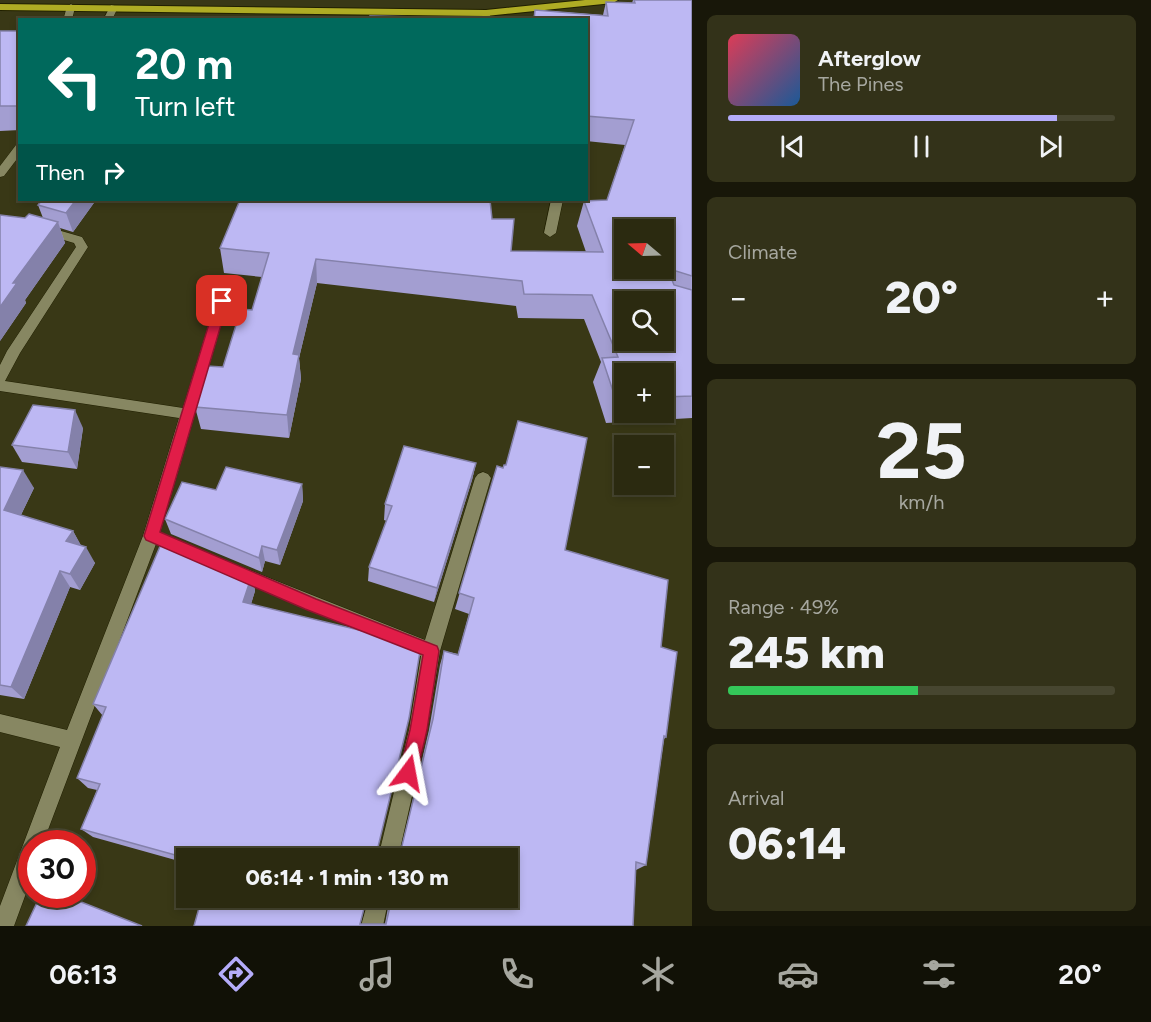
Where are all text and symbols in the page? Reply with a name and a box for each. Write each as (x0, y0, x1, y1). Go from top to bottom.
text: 20 m (135, 39, 233, 90)
icon: left (36, 42, 114, 120)
text: Afterglow (818, 45, 921, 72)
text: The Pines (818, 72, 904, 96)
text: Turn left (135, 90, 235, 123)
icon: previous (776, 130, 809, 163)
icon: pause (905, 130, 938, 163)
icon: next (1034, 130, 1067, 163)
icon: right (97, 156, 130, 189)
text: Then (36, 159, 85, 186)
north arrow (614, 219, 674, 279)
map controls (614, 219, 674, 495)
text: Climate (728, 240, 797, 264)
text: 20° (885, 270, 958, 324)
pin (196, 275, 247, 326)
text: − (728, 278, 749, 317)
text: + (1094, 278, 1115, 317)
icon: arrive (205, 284, 238, 317)
button: search (614, 291, 674, 351)
button: + (614, 363, 674, 423)
text: 25 (876, 404, 967, 498)
button: − (614, 435, 674, 495)
text: km/h (899, 490, 944, 514)
text: Range · 49% (728, 595, 839, 619)
text: 245 km (728, 625, 885, 679)
position arrow (376, 741, 440, 805)
text: Arrival (728, 786, 784, 810)
text: 06:14 (728, 816, 846, 870)
speed limit sign: 30 (18, 830, 96, 908)
text: 06:14 · 1 min · 130 m (245, 864, 449, 891)
icon: directions (215, 953, 257, 995)
icon: music (356, 953, 398, 995)
icon: phone (496, 953, 538, 995)
icon: climate (637, 953, 679, 995)
icon: car (777, 953, 819, 995)
icon: filters (918, 953, 960, 995)
text: 06:13 (49, 958, 117, 991)
text: 20° (1058, 958, 1102, 991)

